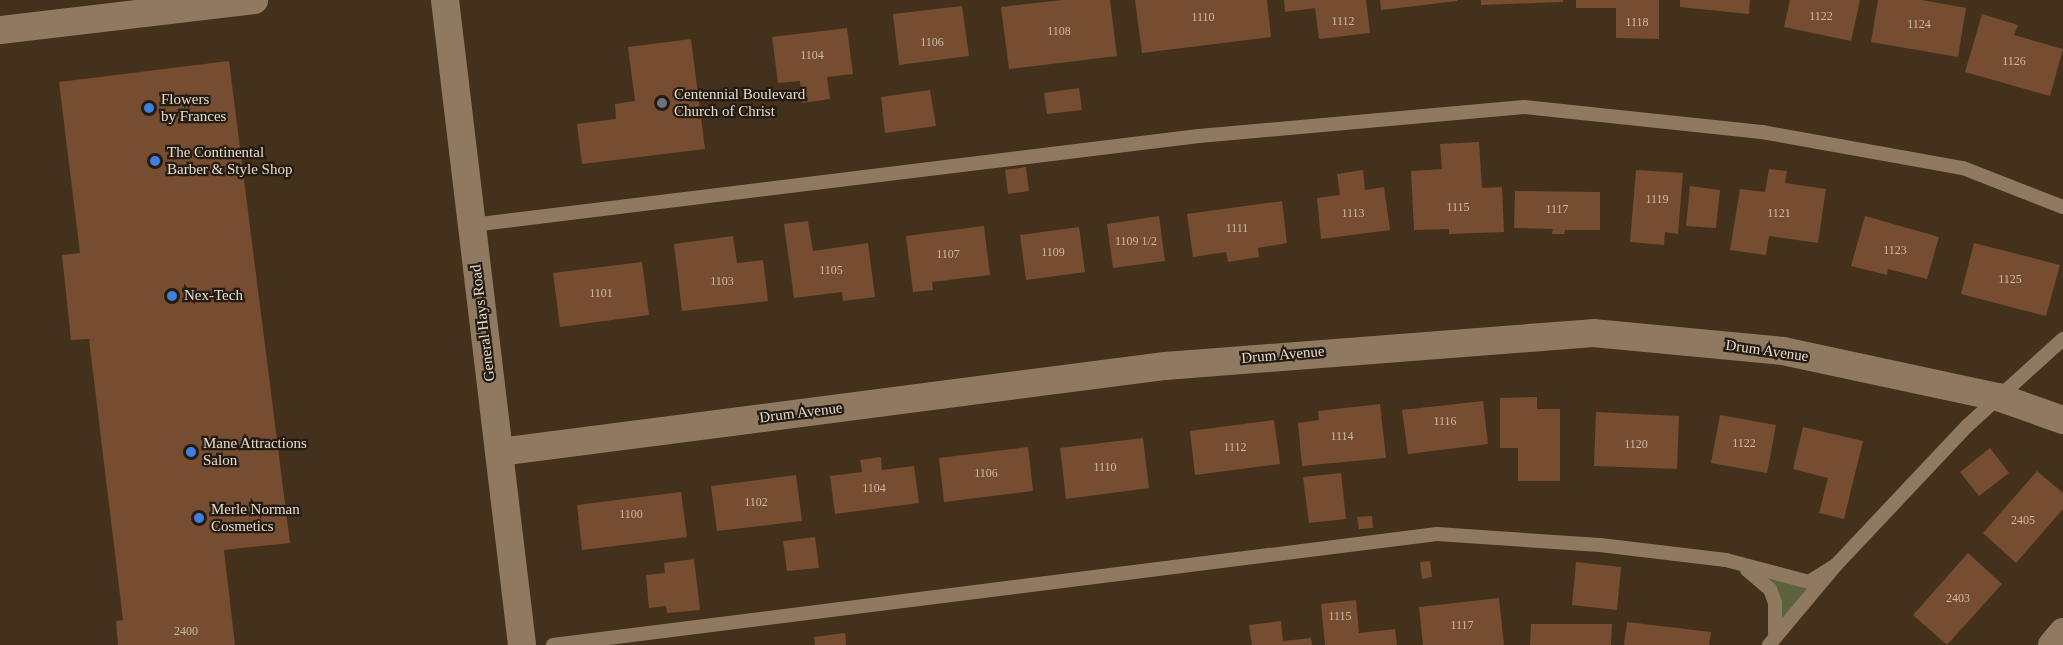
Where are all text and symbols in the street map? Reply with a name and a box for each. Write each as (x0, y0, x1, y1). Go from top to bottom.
house number: 1122 (1809, 10, 1833, 24)
house number: 1110 (1191, 11, 1215, 25)
house number: 1112 (1331, 15, 1355, 29)
house number: 1118 (1625, 16, 1649, 30)
house number: 1124 (1907, 18, 1931, 32)
house number: 1108 (1047, 25, 1071, 39)
house number: 1106 (920, 36, 944, 50)
house number: 1104 (800, 49, 824, 63)
house number: 1126 (2002, 55, 2026, 69)
place label: Centennial Boulevard Church of Christ (674, 85, 805, 120)
place label: Flowers by Frances (161, 90, 226, 125)
marker: Centennial Boulevard Church of Christ (655, 96, 669, 110)
marker: Flowers by Frances (142, 101, 156, 115)
place label: The Continental Barber & Style Shop (167, 143, 292, 178)
marker: The Continental Barber & Style Shop (148, 154, 162, 168)
house number: 1119 (1645, 193, 1669, 207)
house number: 1115 (1446, 201, 1470, 215)
house number: 1117 (1545, 203, 1569, 217)
house number: 1113 (1341, 207, 1365, 221)
house number: 1121 (1767, 207, 1791, 221)
house number: 1111 (1226, 222, 1248, 236)
house number: 1109 1/2 (1115, 235, 1157, 249)
house number: 1123 (1883, 244, 1907, 258)
house number: 1109 (1041, 246, 1065, 260)
house number: 1107 (936, 248, 960, 262)
street label: General Hays Road (467, 264, 499, 382)
house number: 1105 (819, 264, 843, 278)
house number: 1125 (1998, 273, 2022, 287)
house number: 1103 (710, 275, 734, 289)
place label: Nex-Tech (184, 287, 243, 305)
house number: 1101 (589, 287, 613, 301)
marker: Nex-Tech (165, 289, 179, 303)
street label: Drum Avenue (1724, 336, 1810, 366)
street label: Drum Avenue (1240, 342, 1326, 368)
street label: Drum Avenue (758, 399, 844, 427)
house number: 1116 (1433, 415, 1457, 429)
house number: 1114 (1330, 430, 1354, 444)
place label: Mane Attractions Salon (203, 434, 308, 469)
house number: 1122 (1732, 437, 1756, 451)
house number: 1120 (1624, 438, 1648, 452)
house number: 1112 (1223, 441, 1247, 455)
marker: Mane Attractions Salon (184, 445, 198, 459)
house number: 1110 (1093, 461, 1117, 475)
house number: 1106 (974, 467, 998, 481)
house number: 1104 (862, 482, 886, 496)
house number: 1102 (744, 496, 768, 510)
place label: Merle Norman Cosmetics (211, 500, 300, 535)
house number: 1100 (619, 508, 643, 522)
marker: Merle Norman Cosmetics (192, 511, 206, 525)
house number: 2405 (2011, 514, 2035, 528)
house number: 2403 (1946, 592, 1970, 606)
house number: 1115 (1328, 610, 1352, 624)
house number: 1117 (1450, 619, 1474, 633)
house number: 2400 (174, 625, 198, 639)

